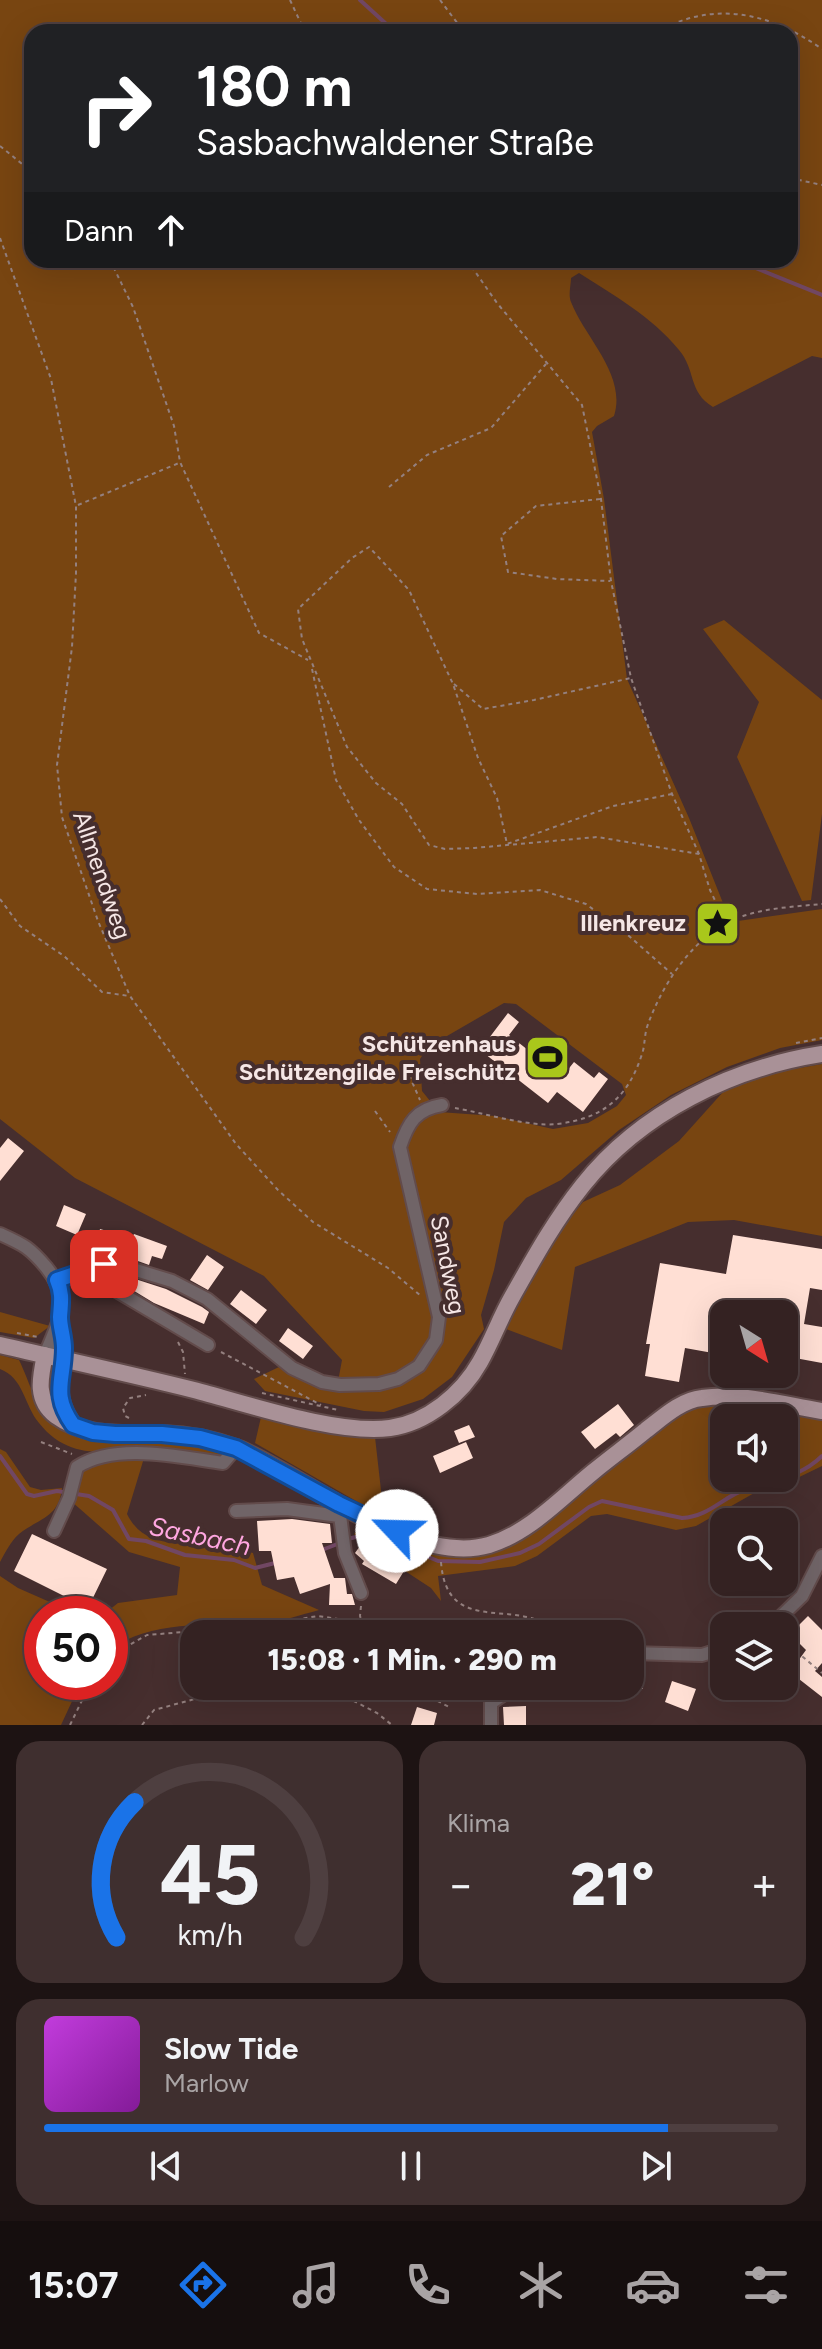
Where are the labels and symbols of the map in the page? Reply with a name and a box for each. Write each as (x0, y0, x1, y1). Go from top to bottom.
street label: Allmendweg (67, 807, 138, 943)
place icon: Illenkreuz (693, 899, 741, 947)
place label: Illenkreuz (580, 908, 686, 937)
place label: Schützenhaus Schützengilde Freischütz (239, 1029, 516, 1086)
sports icon: Schützenhaus Schützengilde Freischütz (523, 1034, 571, 1082)
street label: Sandweg (425, 1213, 472, 1317)
pin (70, 1230, 138, 1298)
north arrow (710, 1300, 798, 1388)
position arrow (355, 1489, 439, 1573)
water label: Sasbach (146, 1510, 254, 1562)
speed limit sign: 50 (24, 1596, 128, 1700)

